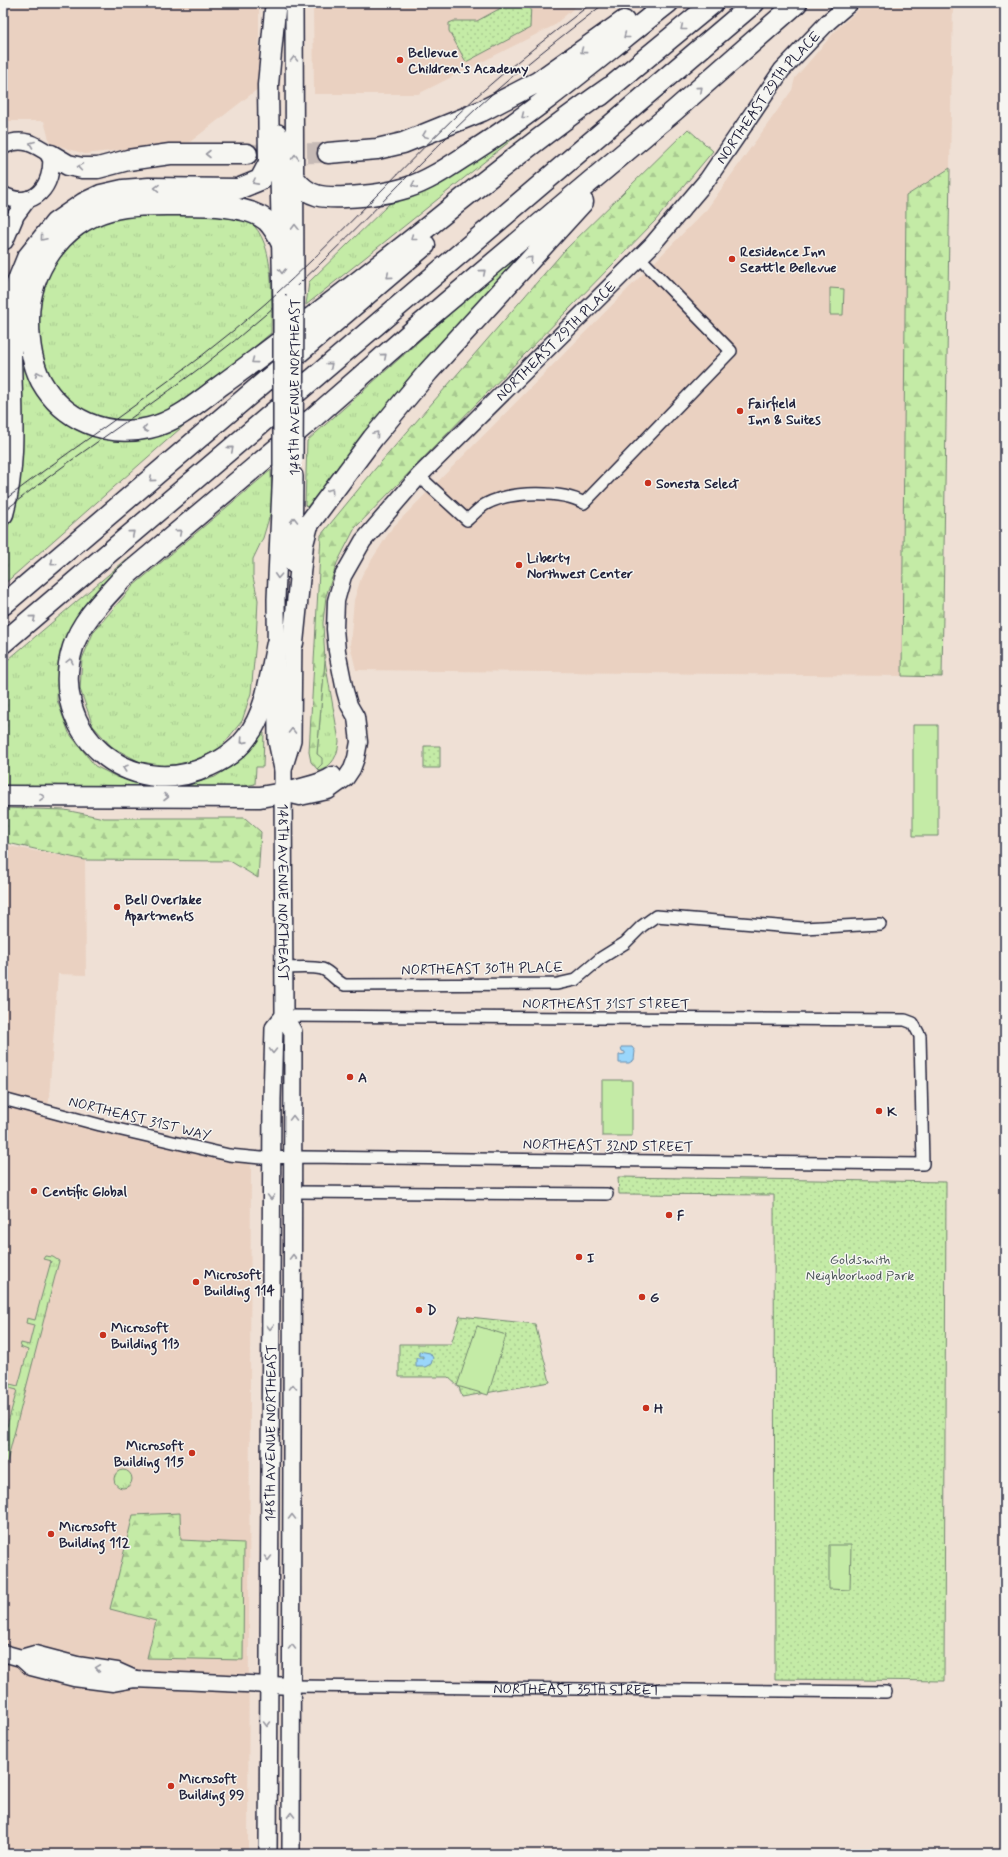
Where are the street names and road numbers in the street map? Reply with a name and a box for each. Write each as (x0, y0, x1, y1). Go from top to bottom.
street label: NORTHEAST 29TH PLACE (713, 27, 825, 168)
street label: NORTHEAST 29TH PLACE (492, 278, 620, 405)
street label: 148TH AVENUE NORTHEAST (286, 298, 304, 476)
street label: 148TH AVENUE NORTHEAST (273, 803, 292, 981)
street label: NORTHEAST 30TH PLACE (401, 959, 563, 979)
street label: NORTHEAST 31ST STREET (522, 995, 690, 1013)
street label: NORTHEAST 31ST WAY (67, 1093, 213, 1145)
street label: NORTHEAST 32ND STREET (523, 1136, 693, 1156)
street label: 148TH AVENUE NORTHEAST (262, 1344, 281, 1522)
street label: NORTHEAST 35TH STREET (493, 1680, 661, 1700)

